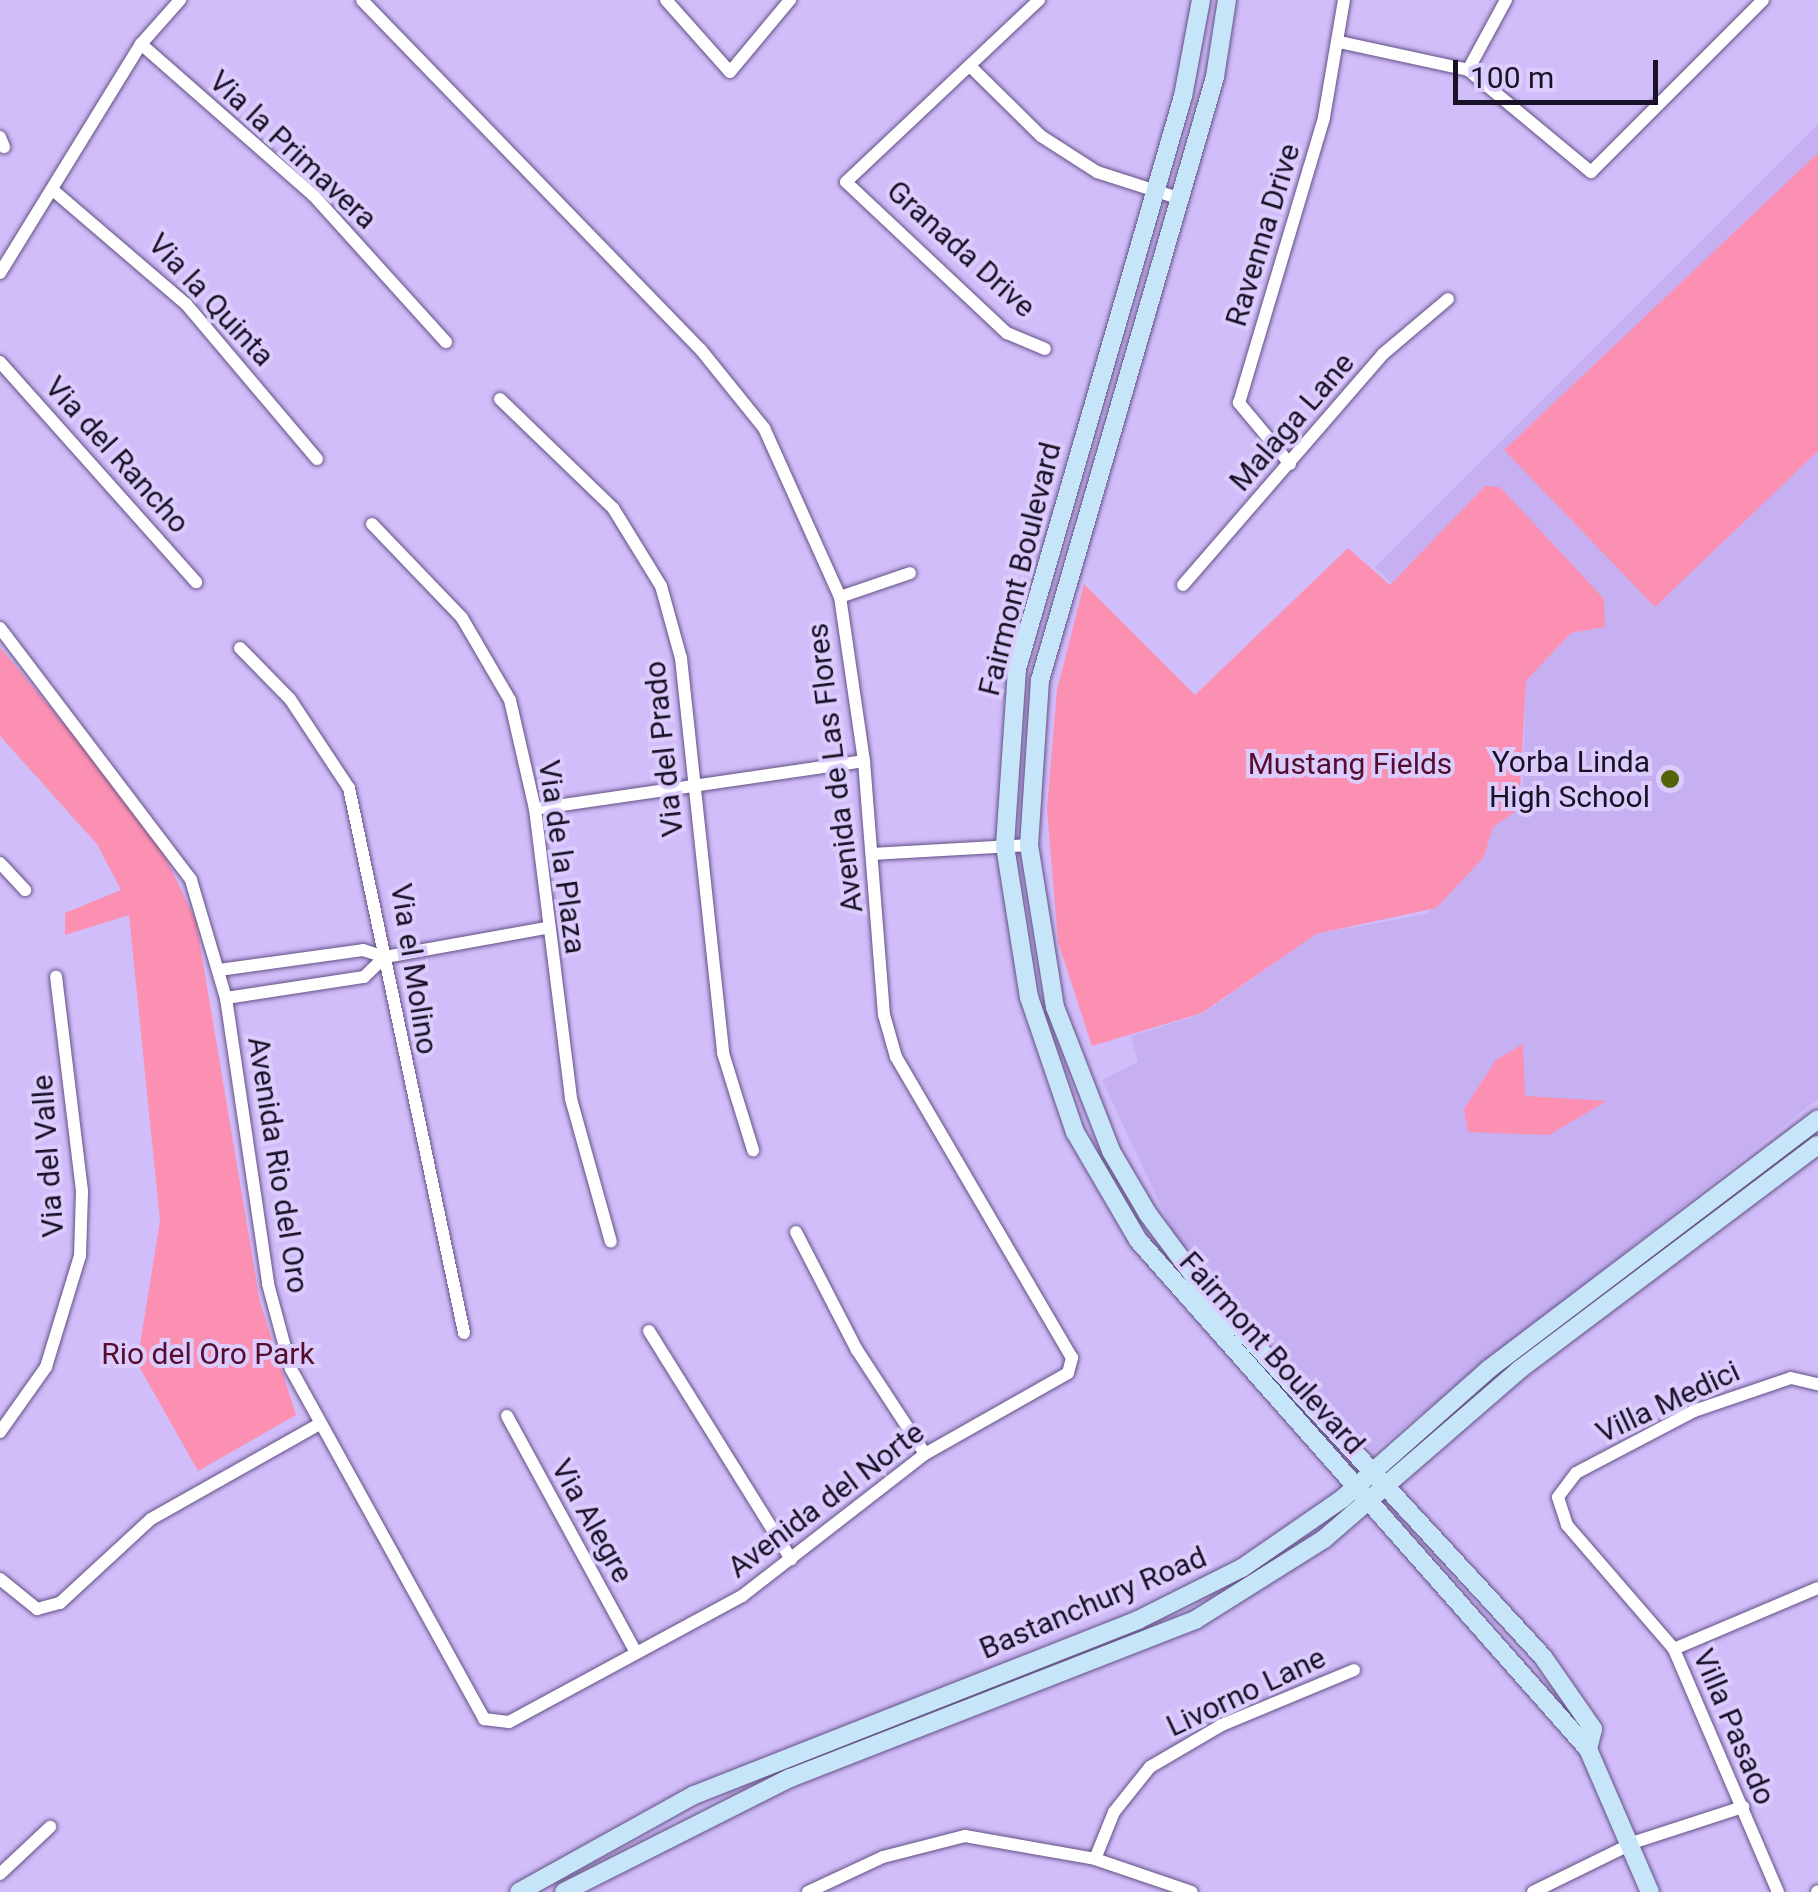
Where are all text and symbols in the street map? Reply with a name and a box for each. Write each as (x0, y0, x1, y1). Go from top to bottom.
scale bar (1458, 40, 1663, 102)
text: 100 m (1470, 60, 1554, 95)
street label: Via la Primavera (202, 63, 384, 237)
street label: Ravenna Drive (1218, 139, 1308, 331)
street label: Granada Drive (879, 173, 1043, 325)
street label: Via la Quinta (140, 226, 282, 374)
street label: Malaga Lane (1222, 345, 1362, 499)
street label: Via del Rancho (37, 369, 197, 541)
street label: Fairmont Boulevard (971, 439, 1069, 699)
street label: Avenida de Las Flores (799, 621, 871, 915)
street label: Via del Prado (637, 659, 691, 839)
place label: Yorba Linda High School (1489, 744, 1650, 814)
park label: Mustang Fields (1248, 746, 1452, 782)
street label: Via de la Plaza (531, 758, 593, 956)
marker: Yorba Linda High School (1659, 768, 1681, 790)
street label: Via el Molino (383, 881, 445, 1057)
street label: Avenida Rio del Oro (240, 1034, 316, 1296)
street label: Via del Valle (24, 1073, 72, 1239)
street label: Fairmont Boulevard (1172, 1244, 1372, 1462)
park label: Rio del Oro Park (101, 1336, 315, 1372)
street label: Villa Medici (1591, 1353, 1745, 1451)
street label: Avenida del Norte (721, 1415, 931, 1585)
street label: Via Alegre (543, 1453, 641, 1589)
street label: Bastanchury Road (974, 1539, 1212, 1667)
street label: Livorno Lane (1161, 1640, 1331, 1744)
street label: Villa Pasado (1685, 1644, 1783, 1810)

